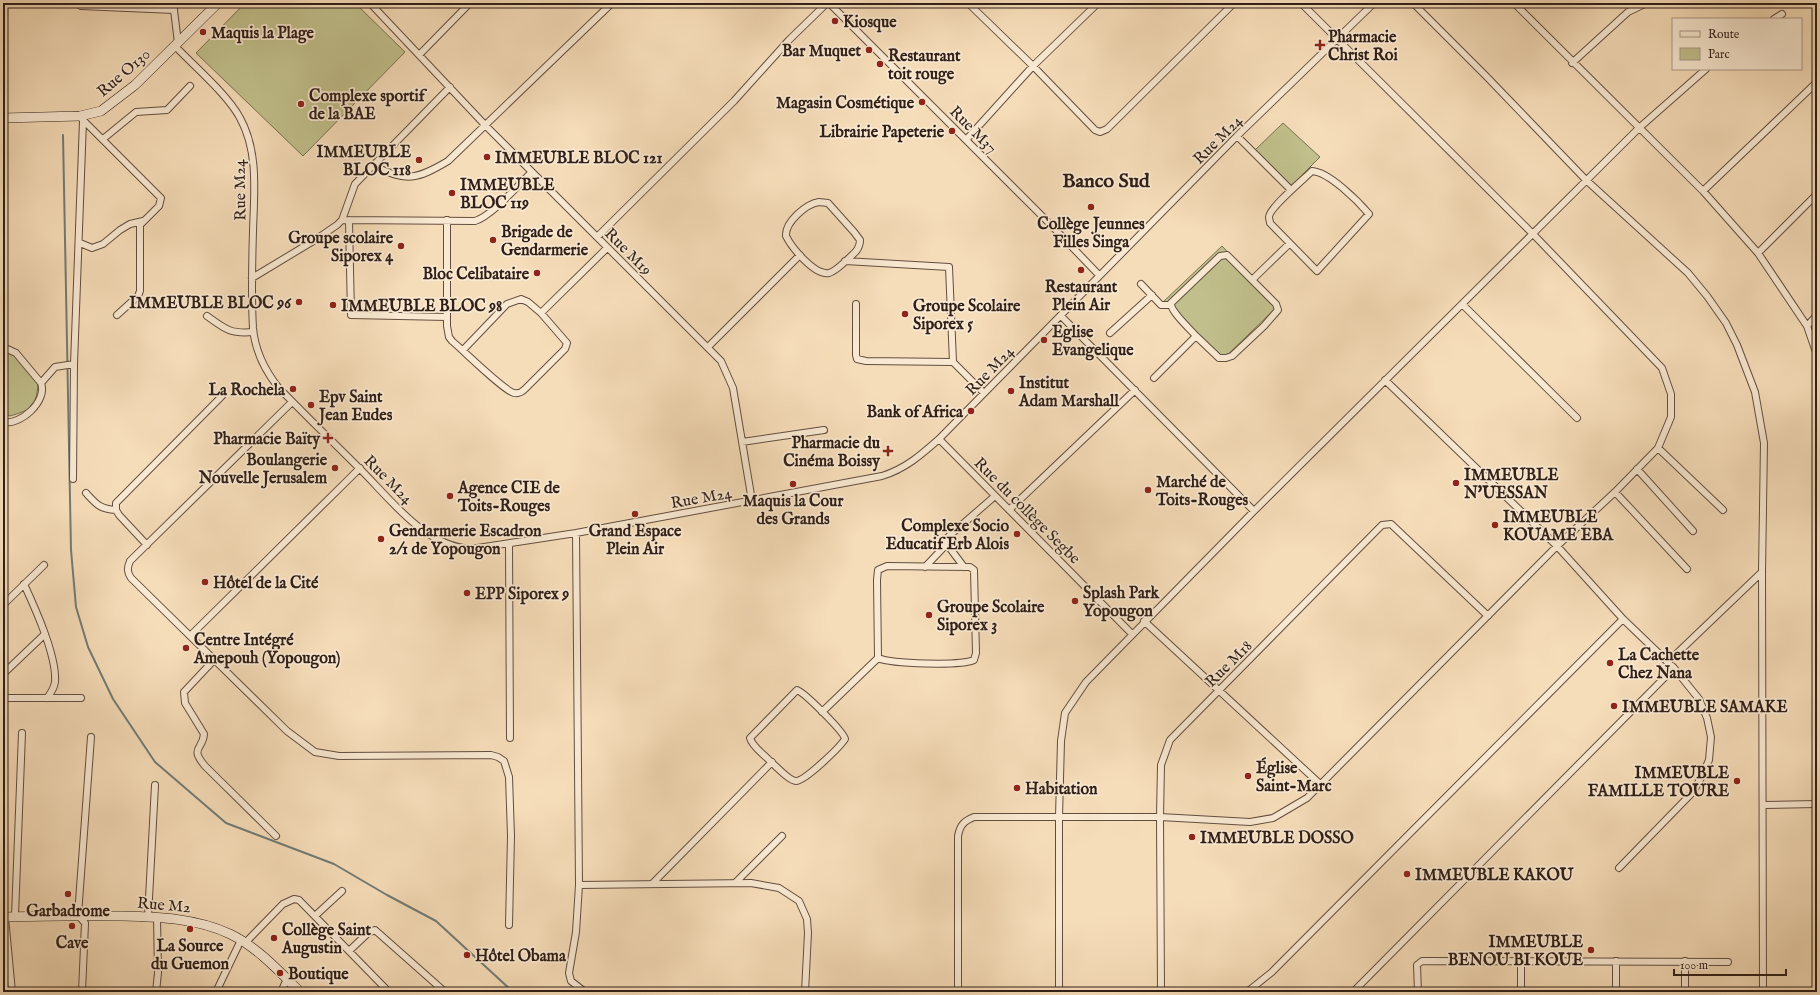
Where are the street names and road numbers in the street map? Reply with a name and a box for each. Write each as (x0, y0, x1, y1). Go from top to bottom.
street label: Rue O130 (93, 45, 155, 102)
street label: Rue M37 (944, 102, 1001, 159)
street label: Rue M24 (1190, 111, 1247, 169)
street label: Rue M24 (230, 159, 252, 221)
street label: Rue M19 (600, 224, 656, 280)
street label: Rue M24 (962, 342, 1019, 401)
street label: Rue M24 (359, 452, 417, 509)
street label: Rue du collège Segbe (969, 454, 1084, 569)
street label: Rue M24 (669, 484, 734, 514)
street label: Rue M18 (1202, 637, 1257, 692)
street label: Rue M2 (136, 894, 191, 918)

